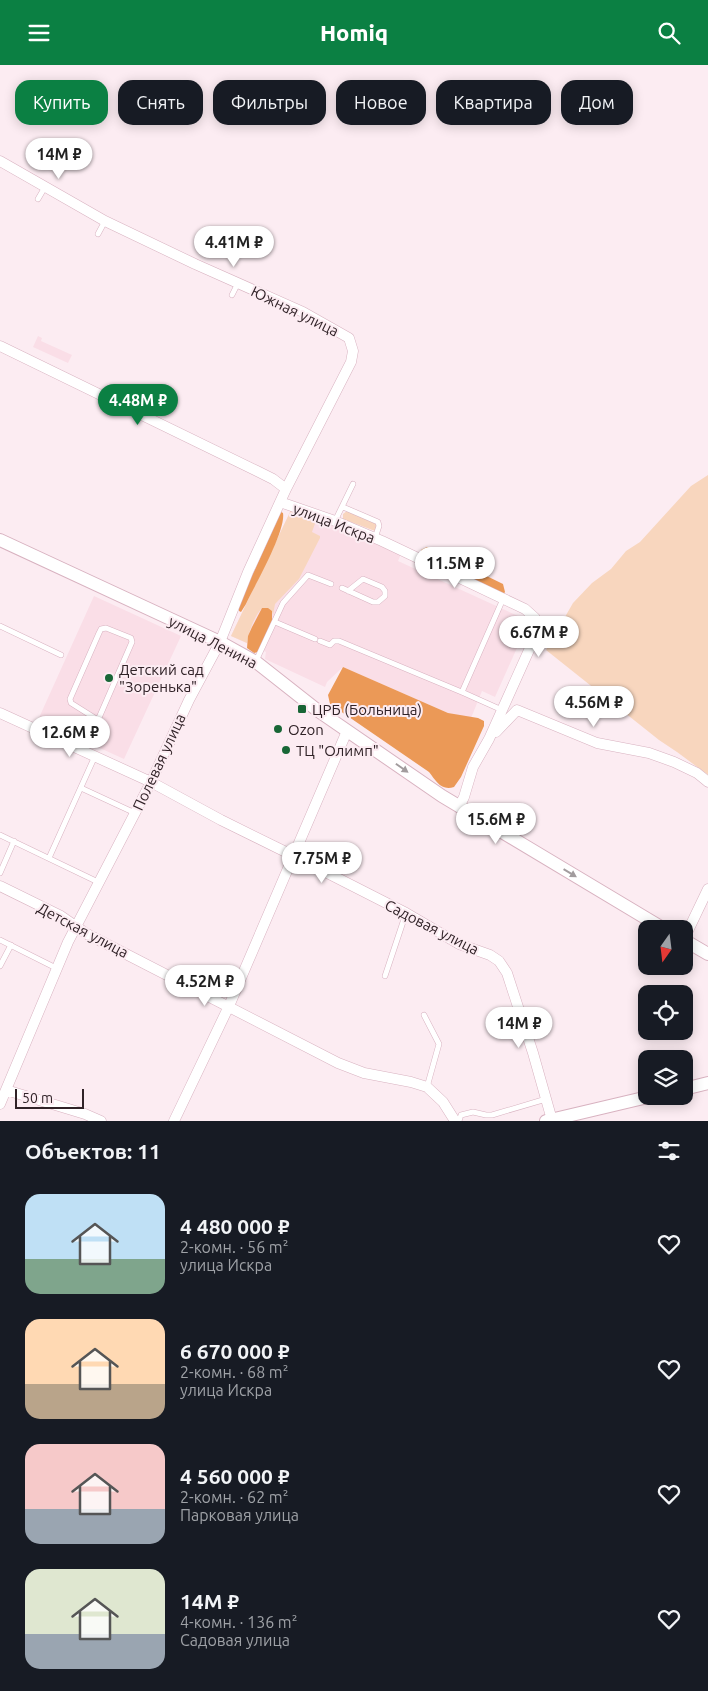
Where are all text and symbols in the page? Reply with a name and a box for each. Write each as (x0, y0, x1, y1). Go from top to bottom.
icon: menu (25, 19, 53, 47)
icon: search (655, 19, 683, 47)
text: Homiq (320, 20, 388, 45)
chip: Купить (15, 80, 108, 125)
chip: Снять (118, 80, 203, 125)
chip: Фильтры (213, 80, 326, 125)
chip: Новое (336, 80, 426, 125)
chip: Квартира (436, 80, 551, 125)
chip: Дом (561, 80, 633, 125)
pin: 14M ₽ (24, 137, 94, 180)
text: 14M ₽ (36, 145, 82, 163)
pin: 4.41M ₽ (188, 225, 280, 268)
text: 4.41M ₽ (205, 233, 263, 251)
street label: Южная улица (248, 282, 342, 340)
pin: 4.48M ₽ (92, 383, 184, 426)
text: 4.48M ₽ (109, 391, 167, 409)
street label: улица Искра (291, 500, 377, 546)
pin: 11.5M ₽ (409, 547, 501, 589)
text: 11.5M ₽ (426, 554, 484, 572)
street label: улица Ленина (166, 612, 260, 672)
pin: 6.67M ₽ (493, 615, 585, 658)
text: 6.67M ₽ (510, 623, 568, 641)
place label: Детский сад "Зоренька" (119, 661, 204, 695)
marker: Детский сад "Зоренька" (103, 672, 115, 684)
pin: 4.56M ₽ (548, 685, 640, 728)
text: 4.56M ₽ (565, 693, 623, 711)
place label: ЦРБ (Больница) (312, 701, 422, 718)
marker: ЦРБ (Больница) (296, 703, 308, 715)
street label: Полевая улица (129, 711, 189, 813)
pin: 12.6M ₽ (24, 715, 116, 758)
place label: Ozon (288, 721, 324, 738)
text: 12.6M ₽ (41, 723, 99, 741)
marker: Ozon (272, 723, 284, 735)
place label: ТЦ "Олимп" (296, 742, 379, 759)
marker: ТЦ "Олимп" (280, 744, 292, 756)
one-way arrow (395, 763, 409, 773)
pin: 15.6M ₽ (450, 803, 542, 845)
text: 15.6M ₽ (467, 810, 525, 828)
pin: 7.75M ₽ (276, 841, 368, 884)
text: 7.75M ₽ (293, 849, 351, 867)
one-way arrow (563, 868, 576, 877)
street label: Садовая улица (382, 896, 482, 958)
street label: Детская улица (35, 899, 131, 961)
north arrow (638, 920, 692, 975)
map controls (638, 920, 693, 1105)
pin: 4.52M ₽ (159, 965, 251, 1007)
text: 4.52M ₽ (176, 972, 234, 990)
button: locate (638, 985, 693, 1040)
pin: 14M ₽ (484, 1007, 554, 1049)
text: 14M ₽ (496, 1014, 542, 1032)
button: layers (638, 1050, 693, 1105)
scale bar (15, 1086, 84, 1109)
text: 50 m (22, 1090, 53, 1106)
icon: filters (655, 1137, 683, 1165)
text: Объектов: 11 (25, 1139, 161, 1163)
icon: home (65, 1214, 125, 1274)
text: 4 480 000 ₽ (180, 1214, 290, 1238)
icon: heart (655, 1230, 683, 1258)
text: 2-комн. · 56 m² (180, 1238, 288, 1256)
text: улица Искра (180, 1256, 272, 1274)
icon: home (65, 1339, 125, 1399)
text: 6 670 000 ₽ (180, 1339, 290, 1363)
icon: heart (655, 1355, 683, 1383)
text: 2-комн. · 68 m² (180, 1363, 288, 1381)
text: улица Искра (180, 1381, 272, 1399)
icon: home (65, 1464, 125, 1524)
text: 4 560 000 ₽ (180, 1464, 290, 1488)
icon: heart (655, 1480, 683, 1508)
text: 2-комн. · 62 m² (180, 1488, 288, 1506)
text: Парковая улица (180, 1506, 299, 1524)
icon: home (65, 1589, 125, 1649)
text: 14M ₽ (180, 1589, 239, 1613)
icon: heart (655, 1605, 683, 1633)
text: 4-комн. · 136 m² (180, 1613, 297, 1631)
text: Садовая улица (180, 1631, 290, 1649)

